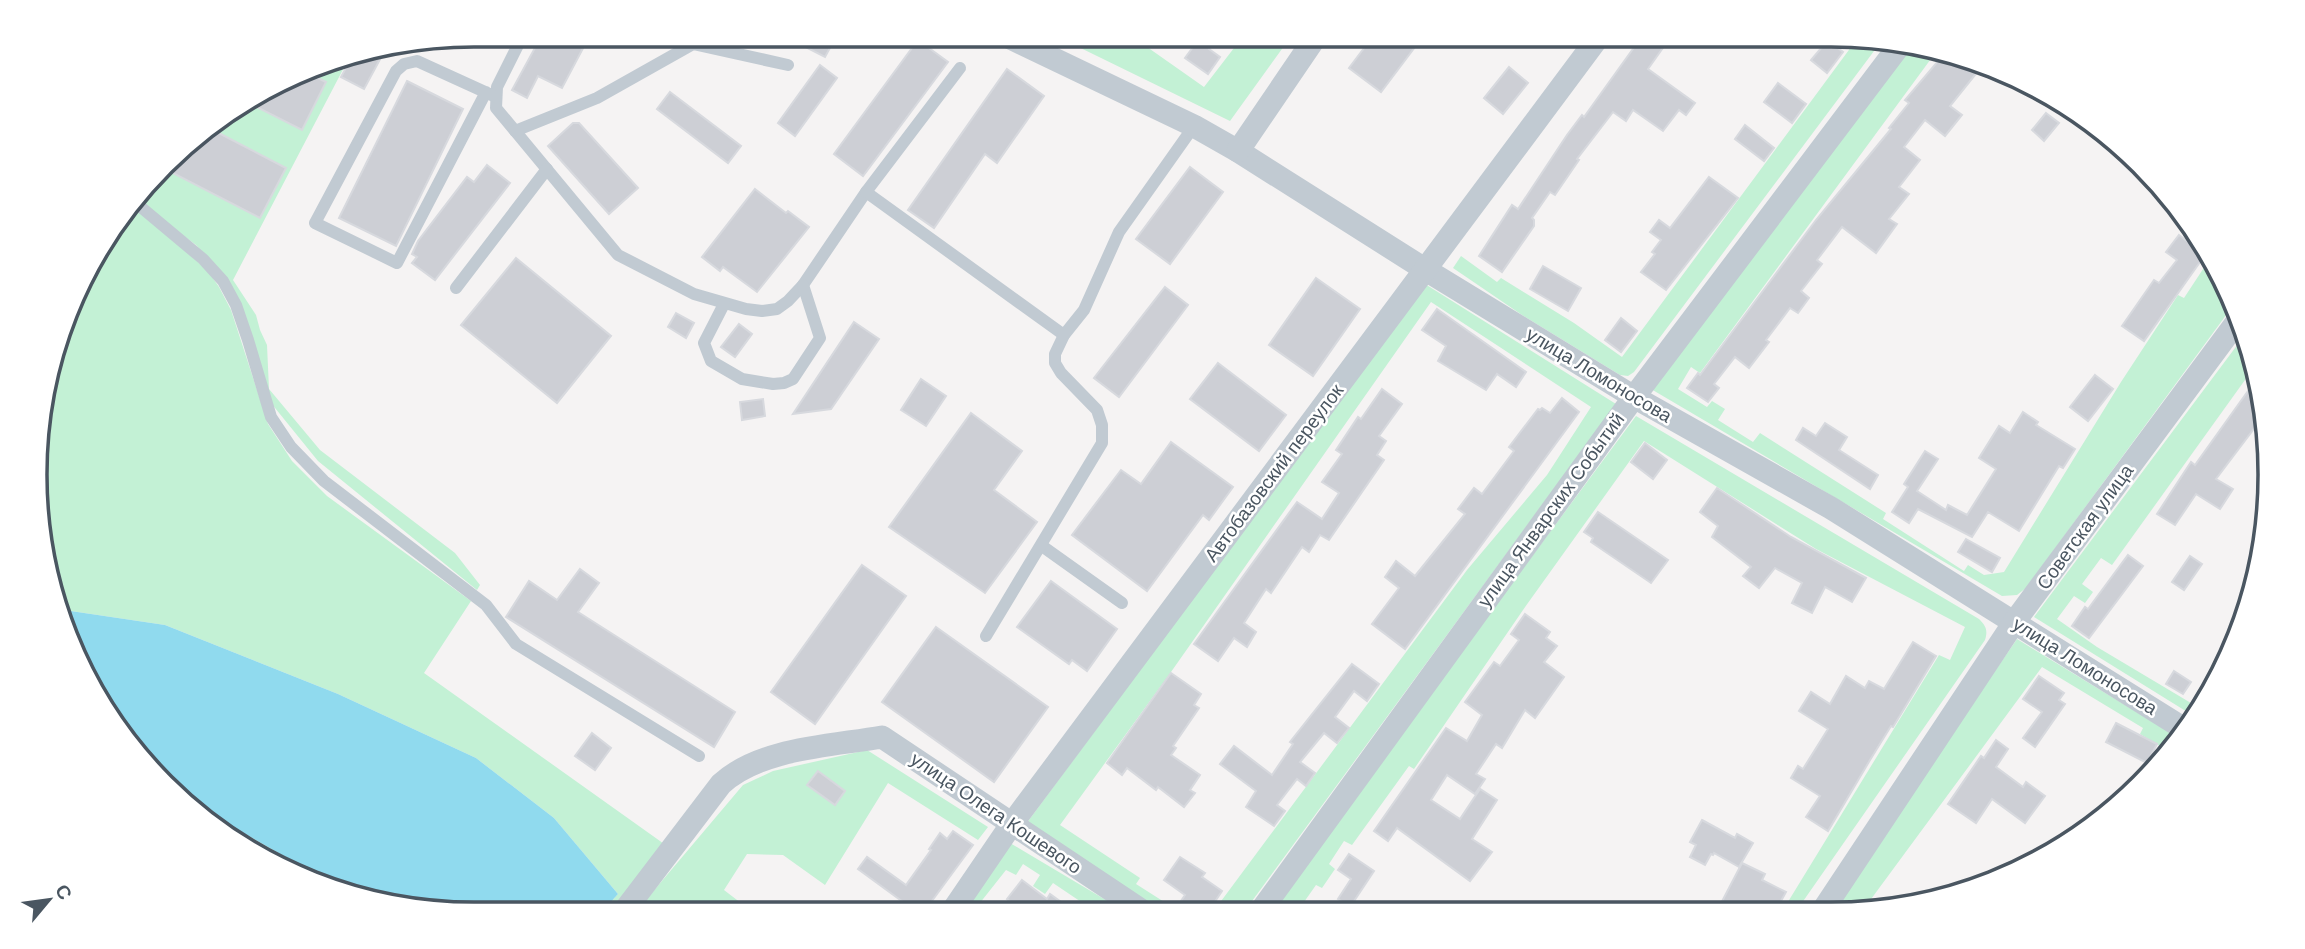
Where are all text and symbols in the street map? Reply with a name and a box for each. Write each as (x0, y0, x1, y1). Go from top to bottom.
street label: улица Ломоносова (1522, 323, 1676, 427)
street label: Автобазовский переулок (1200, 380, 1348, 566)
street label: улица Январских Событий (1474, 409, 1628, 611)
street label: Советская улица (2033, 460, 2138, 594)
street label: улица Ломоносова (2009, 613, 2161, 719)
street label: улица Олега Кошевого (907, 748, 1085, 878)
north arrow (14, 865, 84, 935)
text: С (51, 881, 76, 903)

